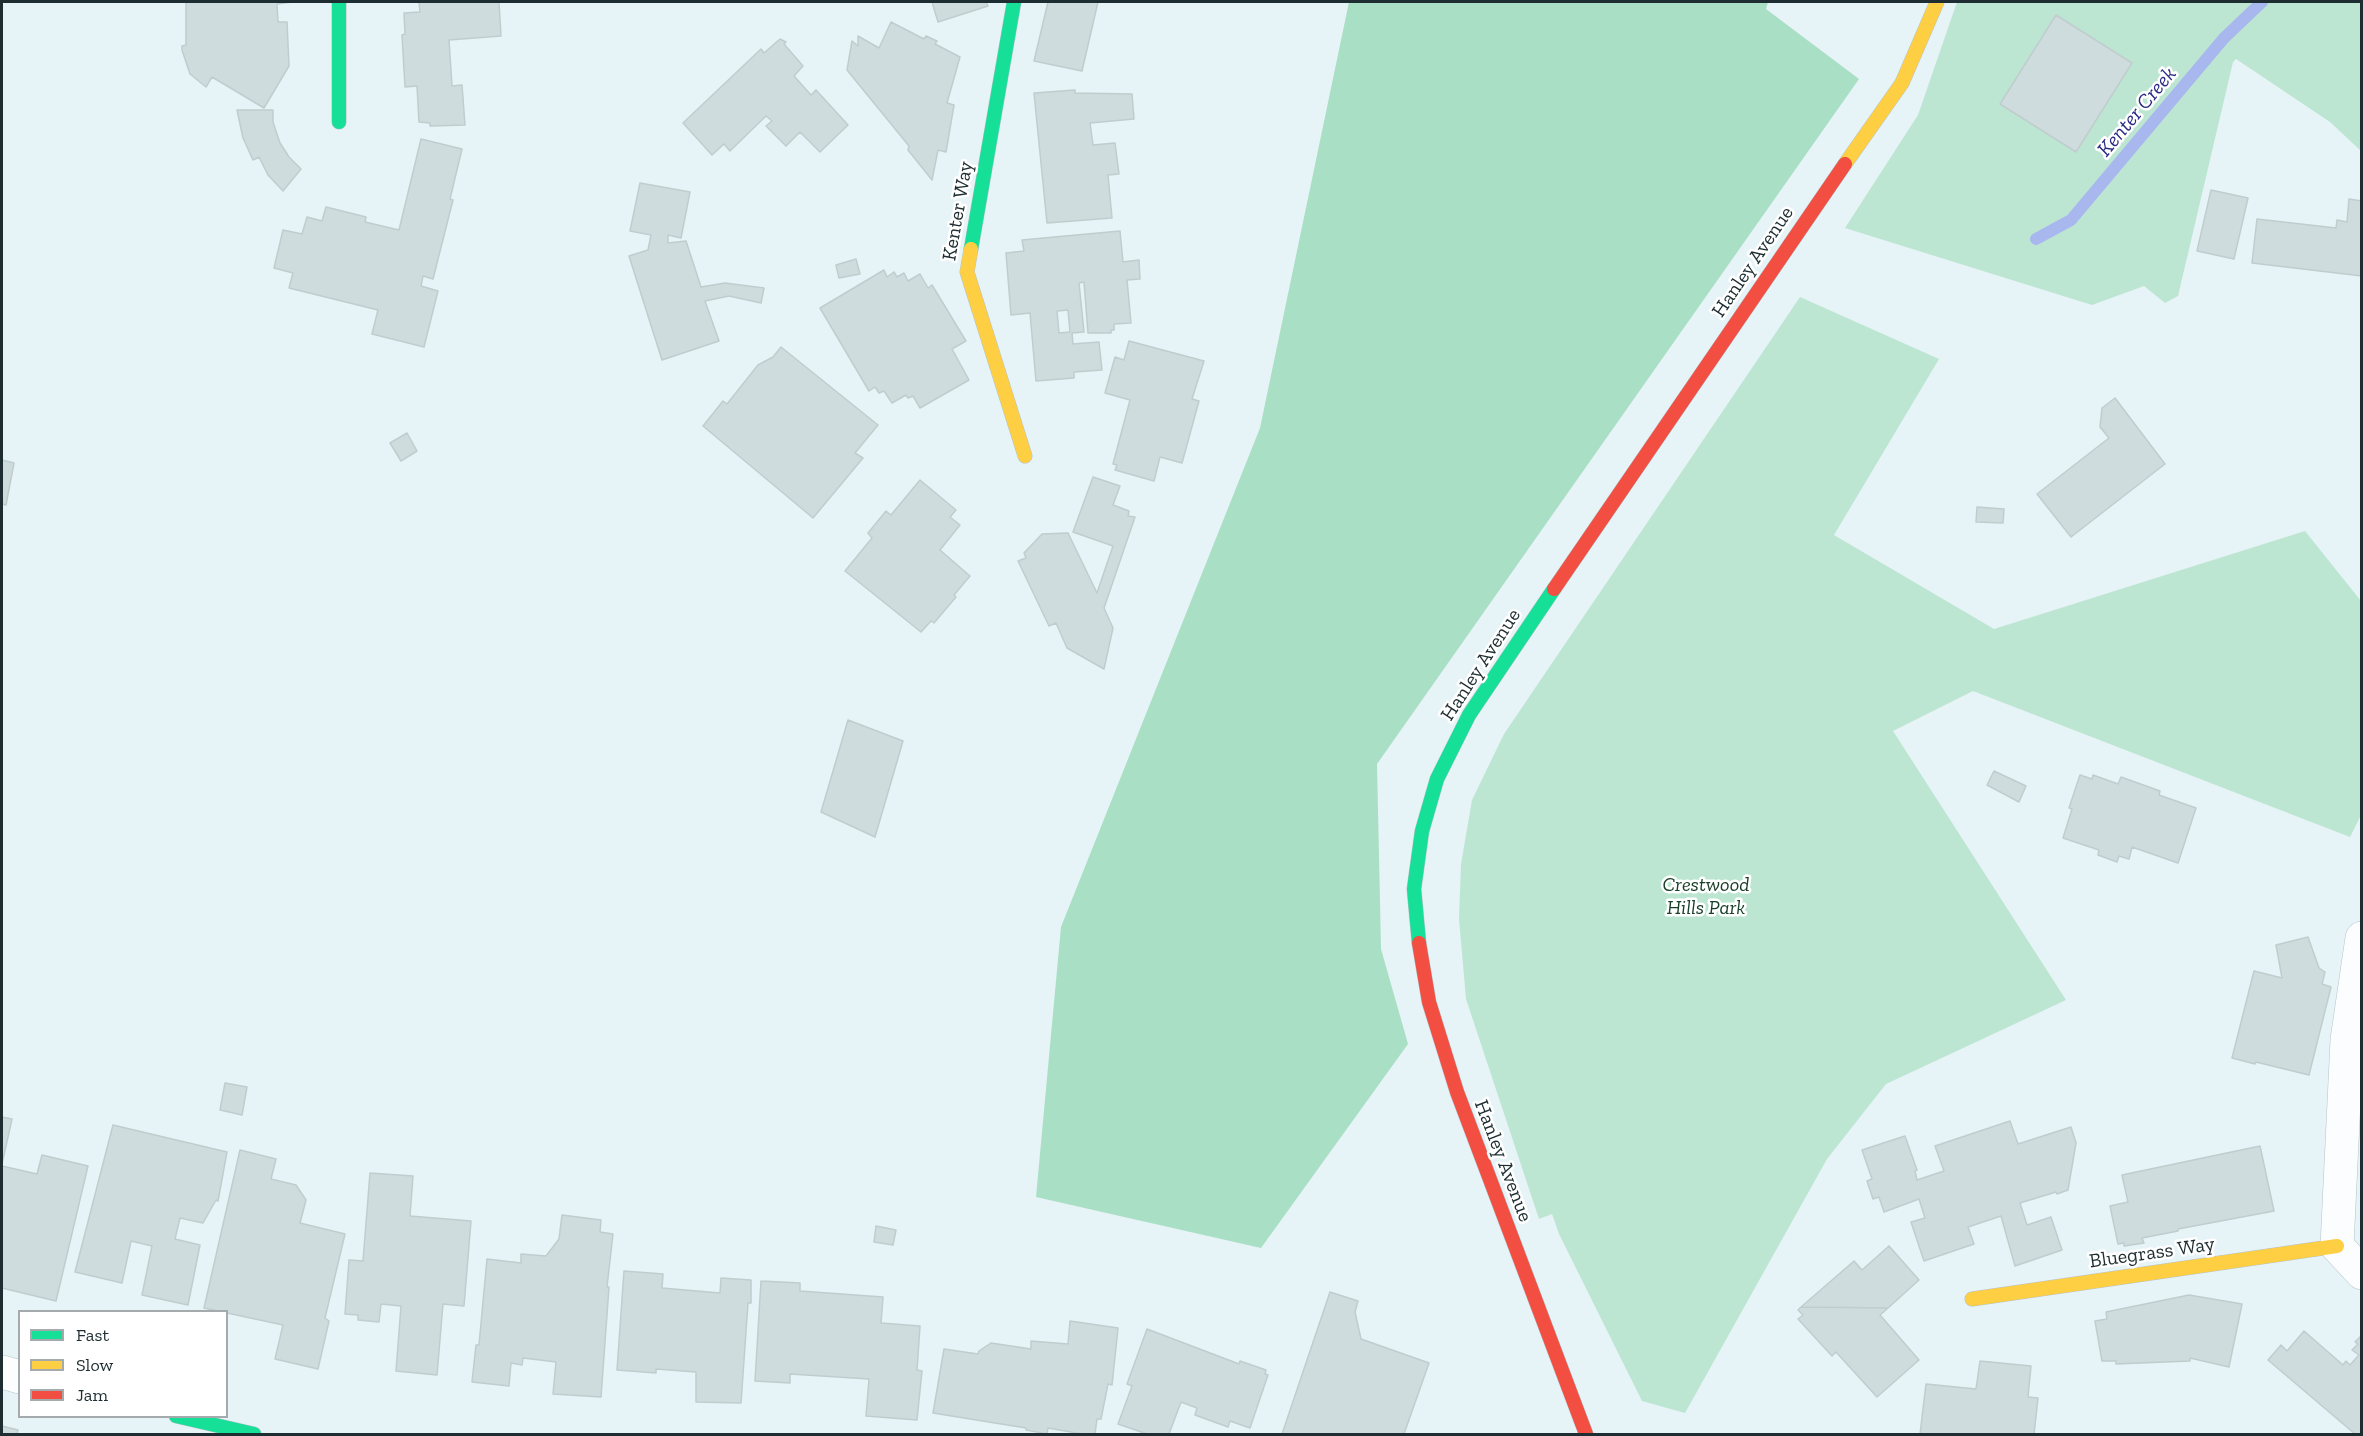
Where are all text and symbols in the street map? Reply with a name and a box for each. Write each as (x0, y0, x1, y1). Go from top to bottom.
water label: Kenter Creek (2092, 62, 2182, 162)
street label: Kenter Way (937, 160, 979, 262)
street label: Hanley Avenue (1707, 202, 1799, 322)
street label: Hanley Avenue (1436, 605, 1526, 725)
park label: Crestwood Hills Park (1663, 873, 1749, 920)
street label: Hanley Avenue (1469, 1097, 1537, 1225)
street label: Bluegrass Way (2088, 1232, 2216, 1274)
legend (18, 1310, 228, 1418)
text: Fast (76, 1324, 109, 1346)
text: Slow (76, 1354, 113, 1376)
text: Jam (76, 1384, 108, 1406)

